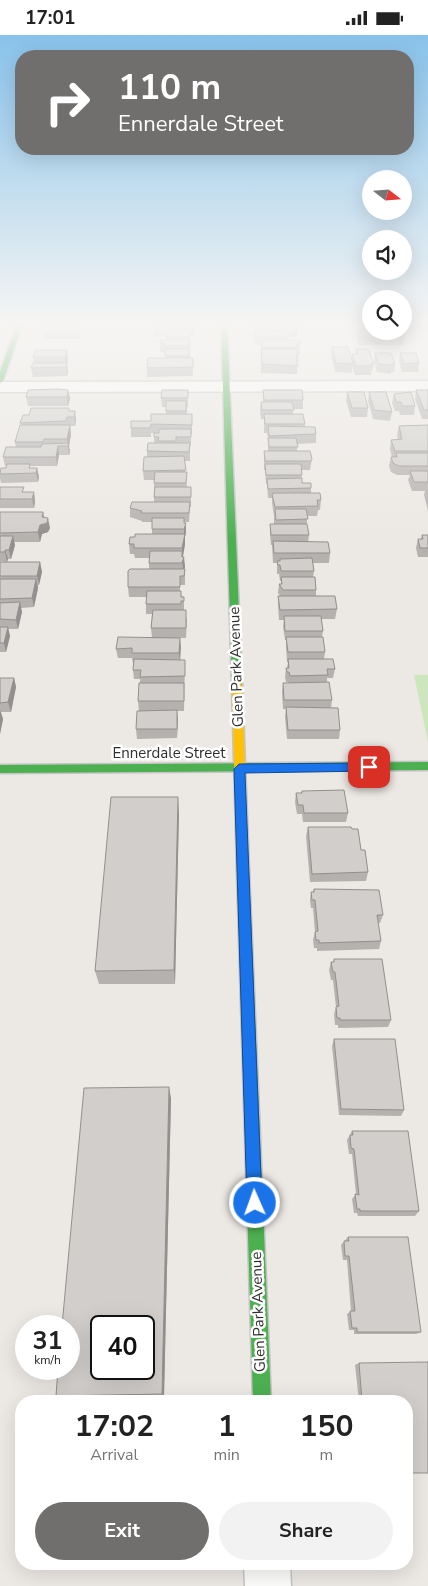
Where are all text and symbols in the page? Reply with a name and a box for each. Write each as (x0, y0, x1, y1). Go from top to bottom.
text: 17:01 (25, 5, 75, 31)
text: 110 m (118, 64, 221, 111)
icon: right (35, 70, 100, 135)
text: Ennerdale Street (118, 109, 284, 139)
north arrow (362, 170, 412, 220)
map controls (362, 170, 412, 340)
button: sound (362, 230, 412, 280)
button: search (362, 290, 412, 340)
street label: Glen Park Avenue (224, 606, 248, 728)
street label: Ennerdale Street (113, 743, 226, 763)
pin (348, 746, 390, 788)
icon: arrive (355, 753, 383, 781)
position arrow (228, 1176, 280, 1228)
street label: Glen Park Avenue (246, 1251, 270, 1373)
speed limit sign: 40 (90, 1315, 155, 1380)
text: 31 (32, 1324, 63, 1358)
text: km/h (34, 1352, 61, 1368)
text: 17:02 (75, 1406, 154, 1447)
text: 1 (218, 1406, 236, 1447)
text: 150 (299, 1406, 353, 1447)
text: Arrival (90, 1444, 138, 1466)
text: min (213, 1444, 240, 1466)
text: m (320, 1444, 333, 1466)
button: Exit (35, 1502, 209, 1560)
button: Share (219, 1502, 393, 1560)

